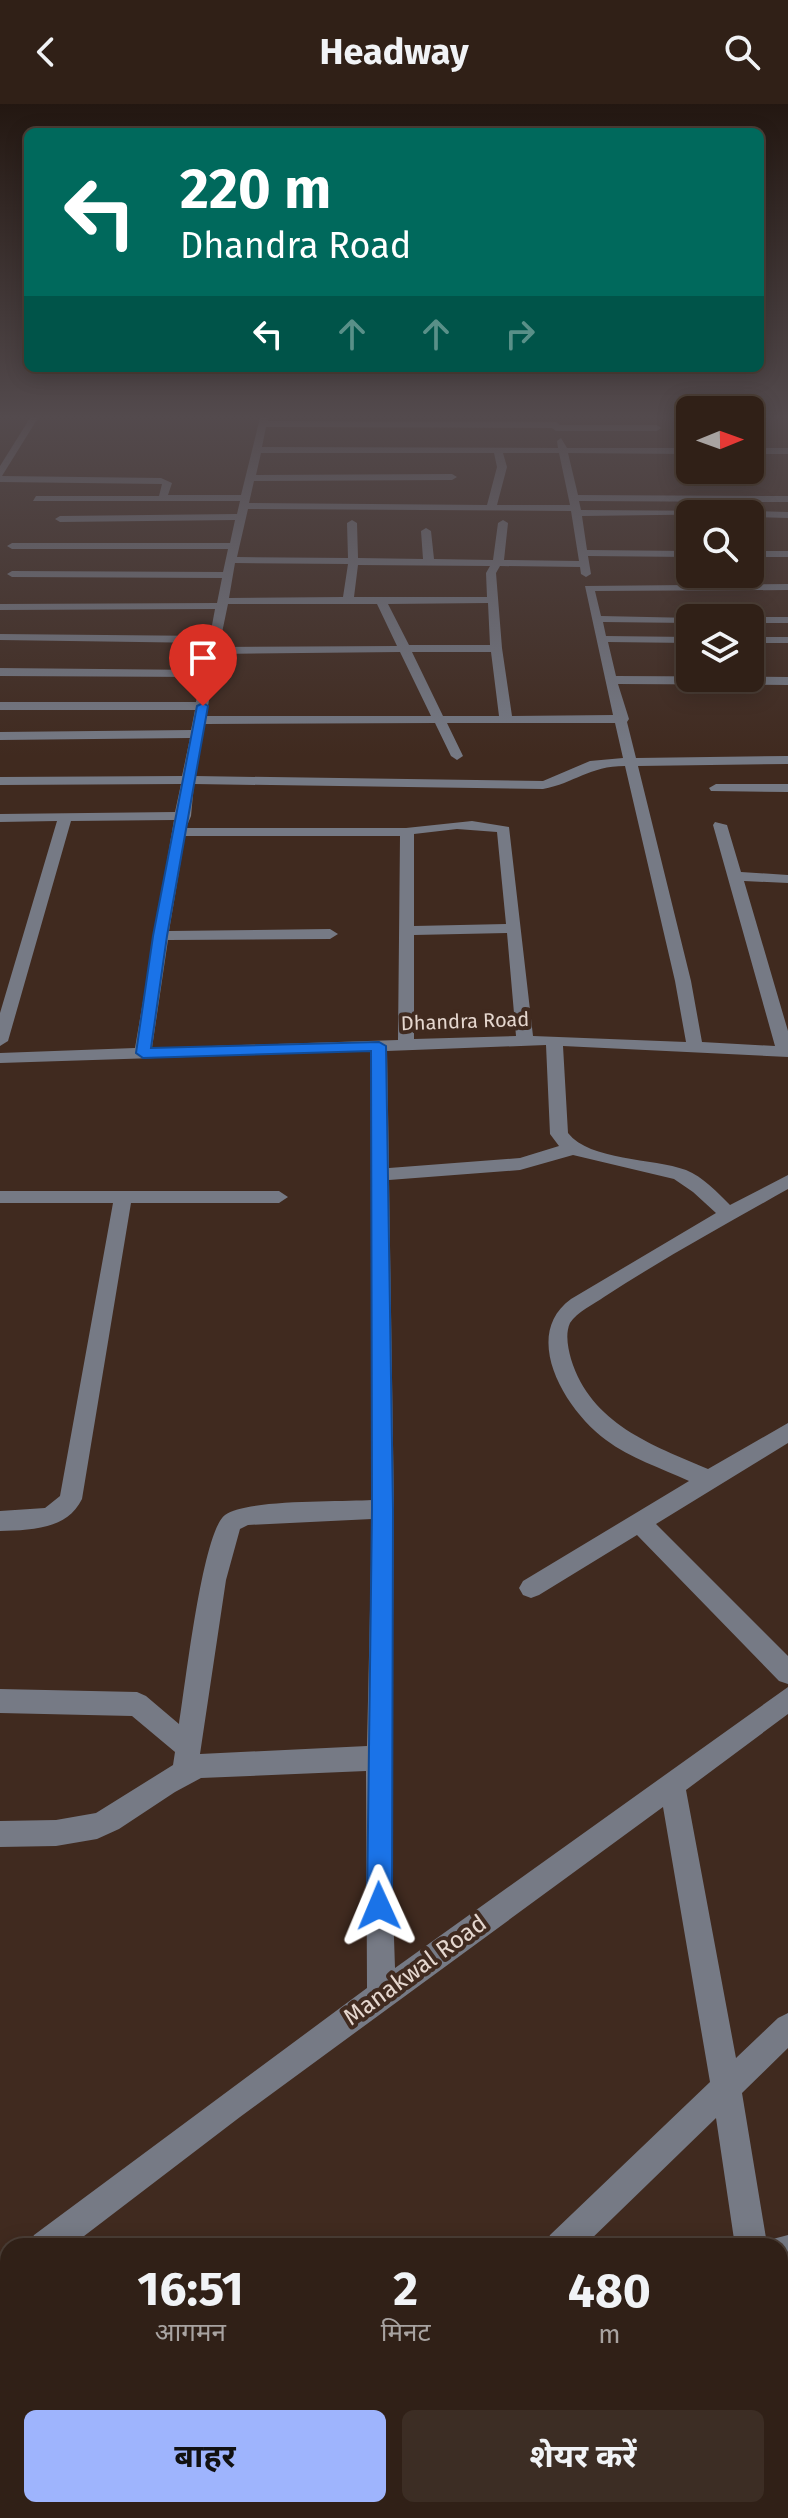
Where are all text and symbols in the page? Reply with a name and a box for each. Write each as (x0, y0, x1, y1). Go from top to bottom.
icon: back (24, 30, 68, 74)
text: Headway (319, 30, 469, 74)
icon: search (720, 30, 764, 74)
text: 220 m (180, 156, 331, 223)
icon: left (48, 160, 152, 264)
text: Dhandra Road (180, 224, 411, 268)
icon: left (246, 312, 290, 356)
icon: ahead (330, 312, 374, 356)
icon: ahead (414, 312, 458, 356)
icon: right (498, 312, 542, 356)
north arrow (676, 396, 764, 484)
map controls (676, 396, 764, 692)
button: search (676, 500, 764, 588)
button: layers (676, 604, 764, 692)
pin (169, 624, 237, 706)
icon: arrive (181, 636, 225, 680)
street label: Dhandra Road (400, 1007, 530, 1035)
position arrow (337, 1864, 421, 1948)
street label: Manakwal Road (338, 1909, 492, 2031)
text: 16:51 (137, 2260, 244, 2318)
text: 2 (393, 2260, 418, 2318)
text: 480 (568, 2262, 651, 2320)
text: आगमन (155, 2317, 226, 2348)
text: मिनट (381, 2317, 431, 2348)
text: m (598, 2319, 620, 2350)
button: बाहर (24, 2410, 386, 2502)
button: शेयर करें (402, 2410, 764, 2502)

